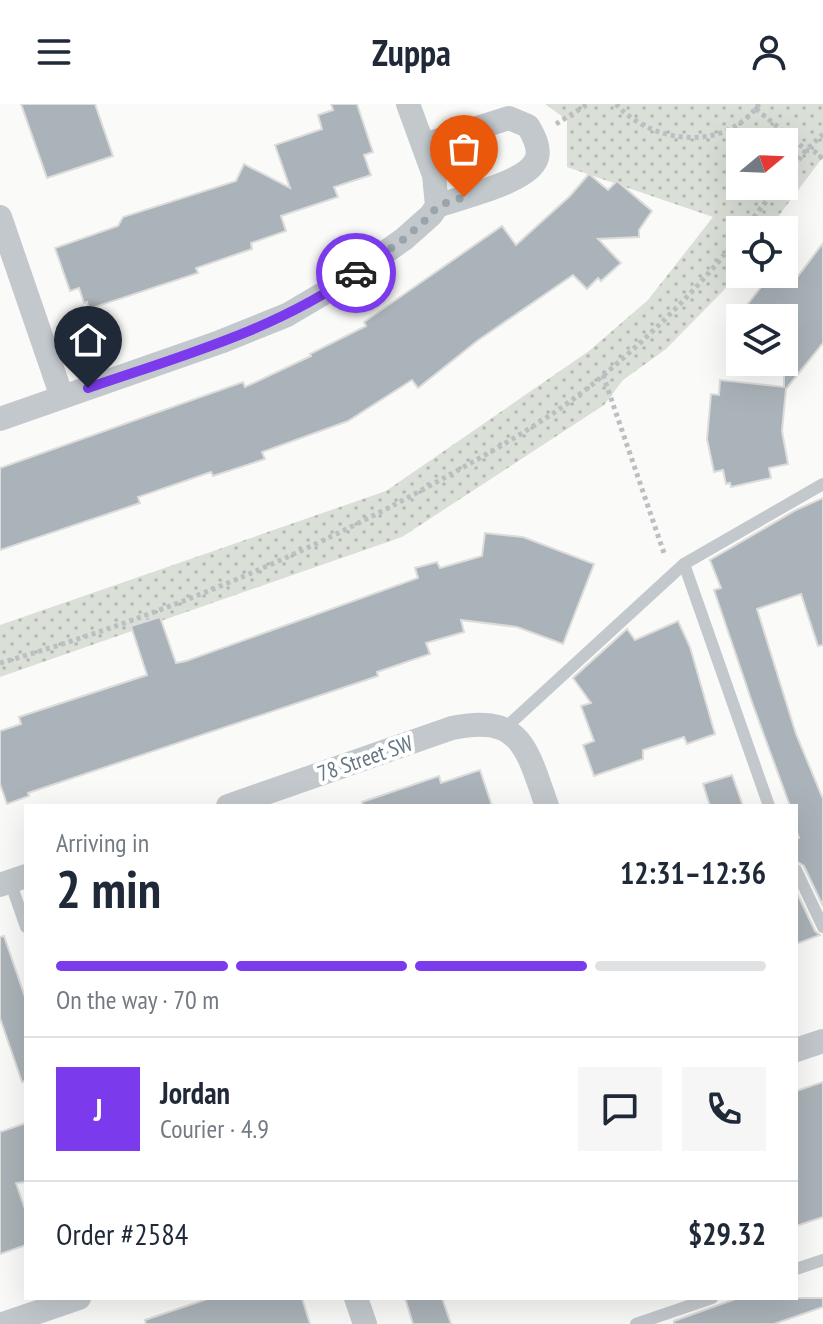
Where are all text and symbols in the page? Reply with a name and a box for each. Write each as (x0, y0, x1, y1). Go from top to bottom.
text: Zuppa (372, 29, 451, 76)
icon: menu (32, 30, 76, 74)
icon: person (747, 30, 791, 74)
pin (430, 115, 498, 197)
icon: bag (442, 127, 486, 171)
north arrow (726, 128, 798, 200)
map controls (726, 128, 798, 376)
button: locate (726, 216, 798, 288)
courier (316, 233, 396, 313)
icon: car (334, 251, 378, 295)
button: layers (726, 304, 798, 376)
pin (54, 306, 122, 388)
icon: home (66, 318, 110, 362)
street label: 78 Street SW (314, 729, 416, 787)
text: Arriving in (56, 826, 149, 859)
text: 12:31–12:36 (620, 853, 766, 892)
text: 2 min (56, 855, 161, 922)
text: On the way · 70 m (56, 983, 219, 1016)
button: chat (578, 1067, 662, 1151)
button: phone (682, 1067, 766, 1151)
text: Jordan (160, 1073, 230, 1112)
text: J (94, 1090, 102, 1129)
text: Courier · 4.9 (160, 1112, 269, 1145)
text: Order #2584 (56, 1214, 188, 1253)
text: $29.32 (688, 1214, 766, 1253)

